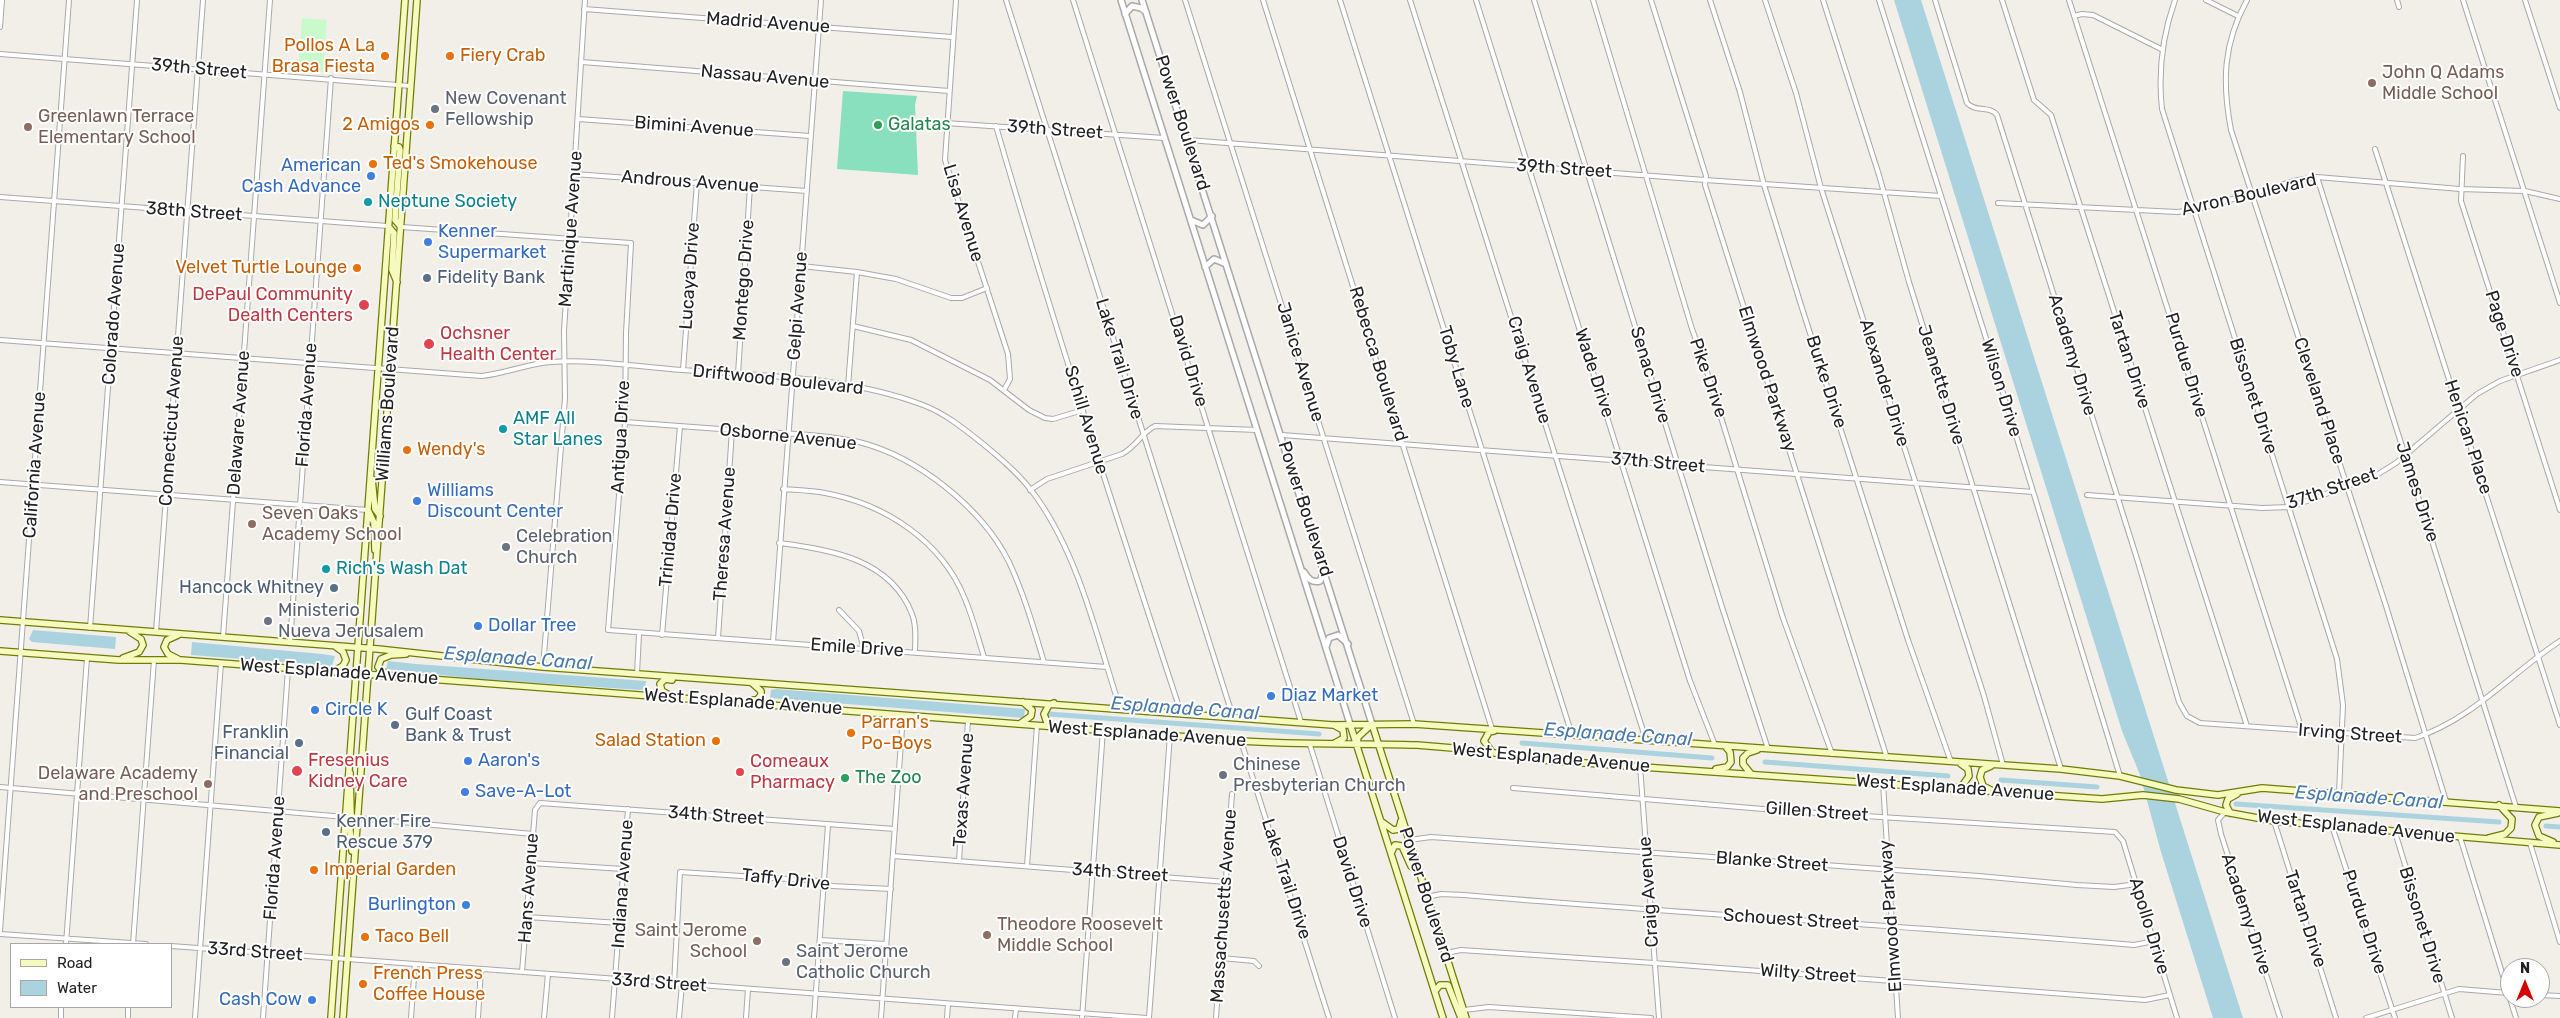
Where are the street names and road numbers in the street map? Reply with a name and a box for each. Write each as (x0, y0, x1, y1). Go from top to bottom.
street label: Madrid Avenue (705, 8, 831, 38)
street label: Power Boulevard (1150, 52, 1214, 194)
street label: 39th Street (150, 54, 248, 84)
street label: Nassau Avenue (700, 61, 830, 93)
street label: Bimini Avenue (634, 112, 754, 142)
street label: 39th Street (1006, 116, 1104, 144)
street label: Martinique Avenue (555, 150, 587, 308)
street label: 39th Street (1515, 155, 1613, 183)
street label: Lisa Avenue (938, 162, 988, 264)
street label: Androus Avenue (620, 166, 760, 198)
street label: Avron Boulevard (2179, 169, 2319, 221)
street label: 38th Street (145, 198, 243, 226)
street label: Montego Drive (729, 219, 759, 341)
street label: Lucaya Drive (675, 222, 705, 330)
street label: Colorado Avenue (98, 242, 130, 386)
street label: Gelpi Avenue (783, 251, 813, 361)
street label: Rebecca Boulevard (1344, 284, 1412, 444)
street label: Page Drive (2480, 288, 2528, 380)
street label: Academy Drive (2043, 292, 2101, 418)
street label: Lake Trail Drive (1090, 296, 1148, 422)
street label: Janice Avenue (1272, 300, 1328, 424)
street label: Elmwood Parkway (1733, 303, 1801, 455)
street label: Tartan Drive (2103, 309, 2155, 411)
street label: Purdue Drive (2160, 310, 2212, 420)
street label: David Drive (1164, 312, 1212, 410)
street label: Craig Avenue (1502, 314, 1556, 426)
street label: Alexander Drive (1854, 317, 1914, 449)
street label: Jeanette Drive (1913, 322, 1969, 448)
street label: Toby Lane (1433, 323, 1479, 411)
street label: Senac Drive (1625, 324, 1675, 426)
street label: Williams Boulevard (372, 326, 404, 482)
street label: Wade Drive (1569, 326, 1619, 420)
street label: Burke Drive (1801, 333, 1851, 431)
street label: Connecticut Avenue (155, 335, 189, 507)
street label: Pike Drive (1684, 335, 1732, 421)
street label: Bissonet Drive (2224, 335, 2282, 457)
street label: Cleveland Place (2288, 335, 2350, 467)
street label: Wilson Drive (1976, 336, 2026, 440)
street label: Florida Avenue (292, 342, 322, 468)
street label: Delaware Avenue (223, 350, 255, 496)
street label: Driftwood Boulevard (691, 360, 865, 400)
street label: Schill Avenue (1059, 363, 1113, 477)
street label: Henican Place (2439, 377, 2497, 497)
street label: Antigua Drive (607, 380, 635, 494)
street label: California Avenue (19, 391, 51, 539)
street label: Osborne Avenue (718, 419, 858, 455)
street label: Power Boulevard (1273, 438, 1337, 580)
street label: James Drive (2391, 439, 2443, 545)
street label: 37th Street (1610, 448, 1706, 478)
street label: 37th Street (2284, 463, 2380, 515)
street label: Theresa Avenue (710, 466, 740, 602)
street label: Trinidad Drive (655, 472, 687, 588)
street label: Emile Drive (810, 634, 904, 662)
street label: West Esplanade Avenue (239, 654, 439, 690)
street label: West Esplanade Avenue (643, 684, 843, 720)
street label: West Esplanade Avenue (1047, 716, 1247, 752)
street label: Irving Street (2297, 720, 2403, 748)
street label: Texas Avenue (949, 732, 979, 848)
street label: West Esplanade Avenue (1451, 739, 1651, 777)
street label: West Esplanade Avenue (1855, 770, 2055, 806)
street label: Florida Avenue (260, 795, 290, 921)
street label: Gillen Street (1765, 798, 1869, 826)
street label: 34th Street (667, 802, 765, 830)
street label: West Esplanade Avenue (2256, 806, 2456, 848)
street label: Massachusetts Avenue (1206, 808, 1242, 1004)
street label: Lake Trail Drive (1256, 816, 1316, 942)
street label: Indiana Avenue (608, 819, 638, 949)
street label: Power Boulevard (1394, 824, 1458, 966)
street label: Hans Avenue (514, 832, 544, 944)
street label: David Drive (1327, 834, 1377, 930)
street label: Craig Avenue (1634, 836, 1664, 948)
street label: Elmwood Parkway (1875, 839, 1907, 993)
street label: Blanke Street (1715, 847, 1829, 877)
street label: Academy Drive (2216, 851, 2276, 977)
street label: 34th Street (1071, 859, 1169, 887)
street label: Bissonet Drive (2394, 864, 2450, 986)
street label: Taffy Drive (741, 865, 831, 895)
street label: Purdue Drive (2337, 867, 2391, 977)
street label: Tartan Drive (2279, 868, 2331, 970)
street label: Apollo Drive (2124, 875, 2174, 977)
street label: Schouest Street (1722, 904, 1860, 936)
street label: 33rd Street (207, 938, 303, 966)
street label: Wilty Street (1759, 960, 1857, 988)
street label: 33rd Street (611, 969, 707, 997)

